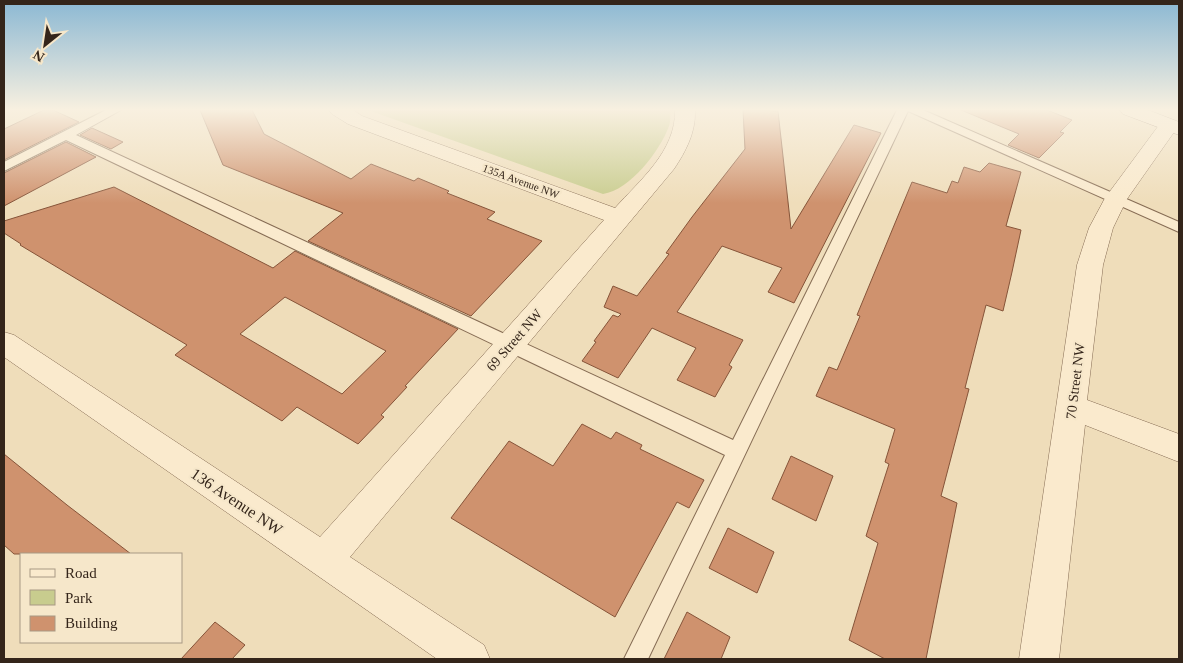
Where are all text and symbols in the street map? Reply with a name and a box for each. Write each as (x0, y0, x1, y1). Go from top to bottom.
north arrow (20, 20, 70, 70)
text: N (31, 47, 47, 65)
street label: 135A Avenue NW (481, 162, 561, 201)
street label: 69 Street NW (483, 306, 546, 374)
street label: 70 Street NW (1063, 341, 1088, 420)
street label: 136 Avenue NW (188, 465, 286, 539)
legend (20, 553, 182, 643)
text: Road (65, 565, 97, 581)
text: Park (65, 590, 93, 606)
text: Building (65, 615, 118, 631)

